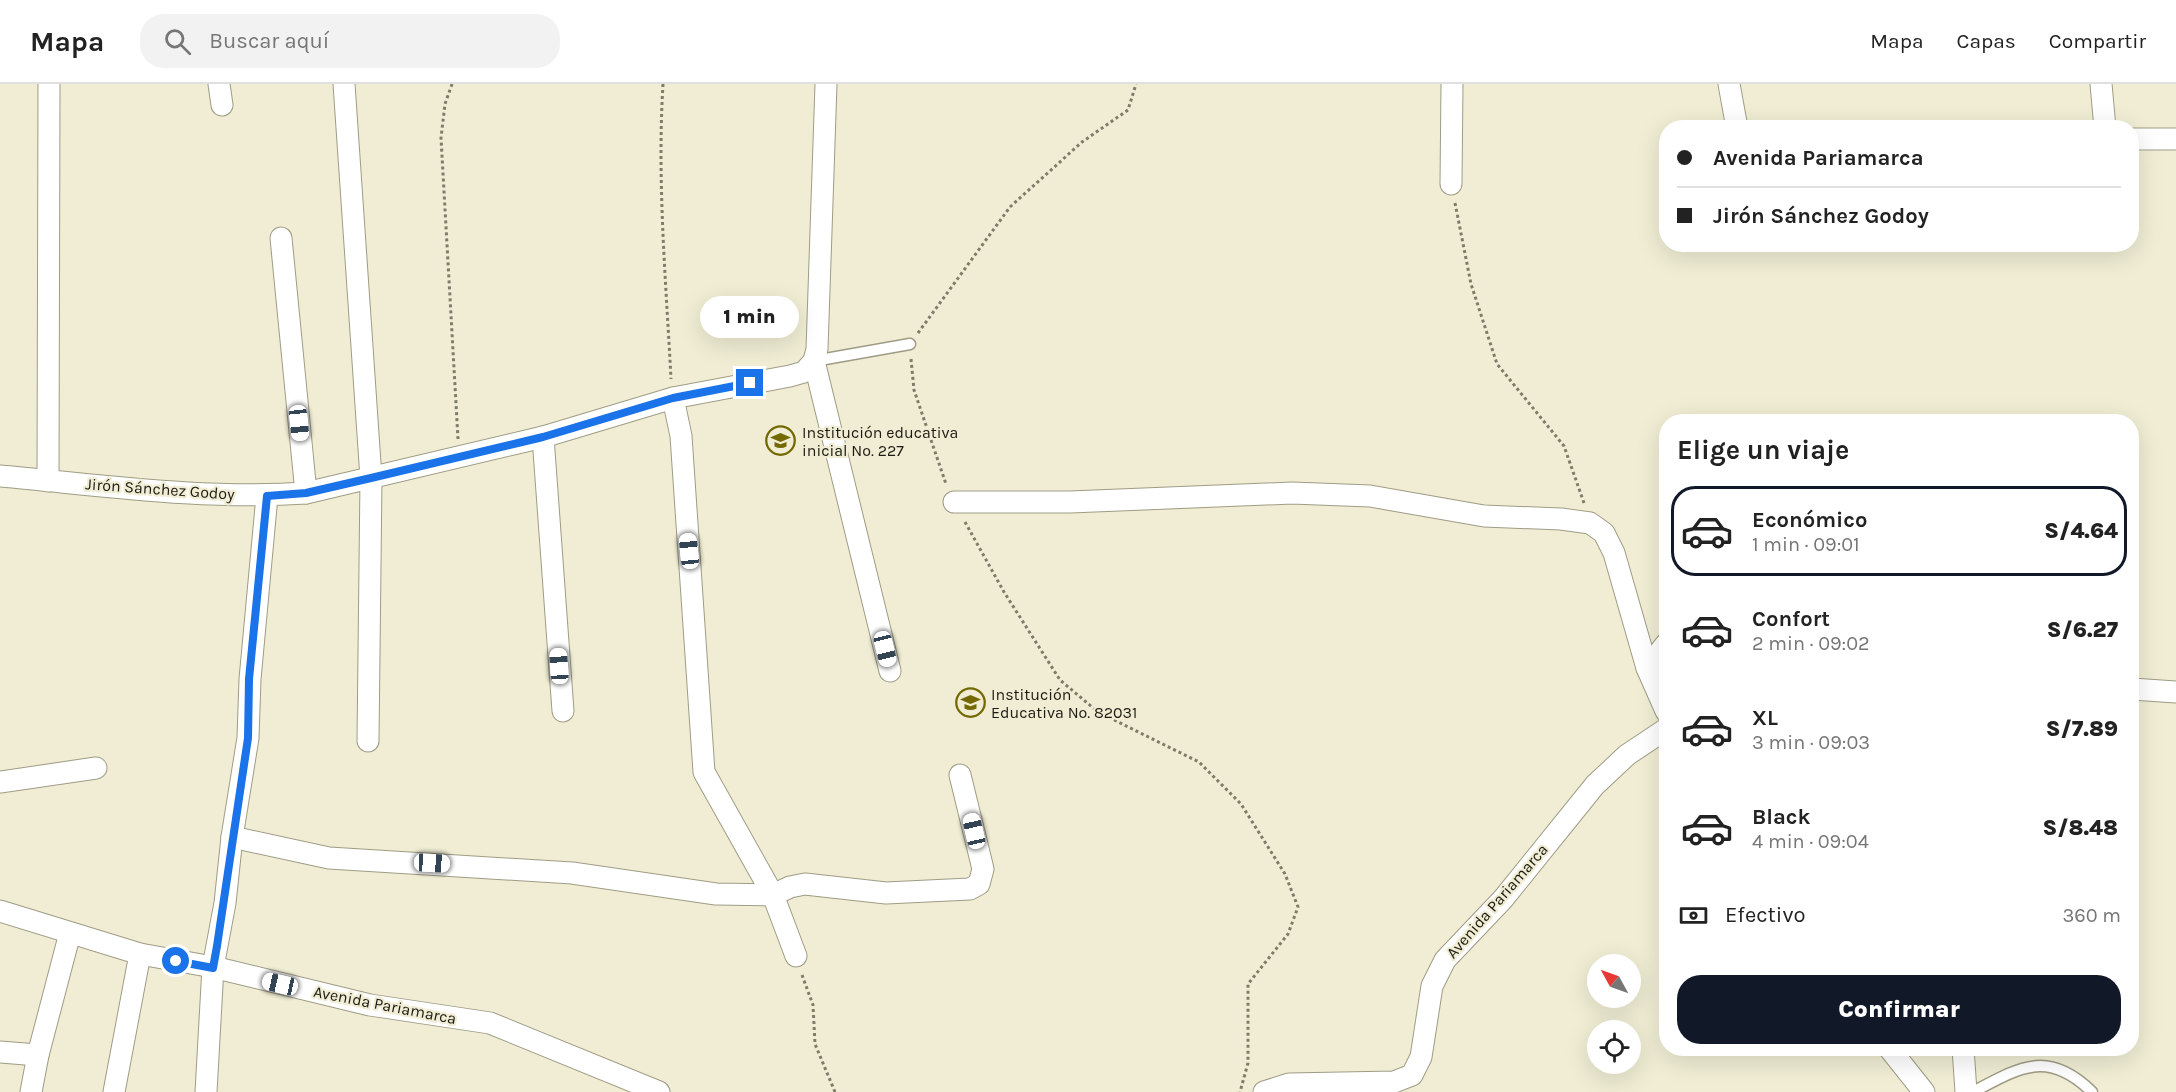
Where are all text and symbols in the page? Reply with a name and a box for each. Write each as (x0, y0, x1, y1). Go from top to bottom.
search box (140, 14, 560, 68)
text: Mapa (30, 25, 104, 58)
icon: search (161, 25, 194, 58)
text: Buscar aquí (209, 28, 329, 54)
text: Mapa (1870, 29, 1924, 53)
text: Capas (1957, 29, 2016, 53)
text: Compartir (2049, 29, 2146, 53)
text: Avenida Pariamarca (1713, 145, 1924, 171)
text: Jirón Sánchez Godoy (1713, 203, 1929, 229)
callout: 1 min (700, 296, 800, 338)
text: 1 min (723, 305, 776, 328)
route end (736, 369, 763, 396)
car (288, 404, 310, 442)
place label: Institución educativa inicial No. 227 (802, 423, 958, 460)
school or university icon: Institución educativa inicial No. 227 (765, 425, 797, 457)
text: Elige un viaje (1677, 434, 1849, 466)
street label: Jirón Sánchez Godoy (85, 474, 236, 504)
icon: car (1680, 504, 1734, 558)
text: Económico (1752, 507, 1867, 533)
text: S/4.64 (2044, 518, 2118, 544)
car (678, 532, 700, 570)
text: 1 min · 09:01 (1752, 533, 1860, 556)
icon: car (1680, 603, 1734, 657)
text: Confort (1752, 606, 1830, 632)
text: S/6.27 (2047, 617, 2118, 643)
car (872, 629, 898, 669)
text: 2 min · 09:02 (1752, 632, 1870, 655)
car (549, 647, 569, 685)
place label: Institución Educativa No. 82031 (991, 685, 1137, 722)
school or university icon: Institución Educativa No. 82031 (954, 687, 986, 719)
icon: car (1680, 702, 1734, 756)
text: XL (1752, 705, 1778, 731)
text: S/7.89 (2046, 716, 2118, 742)
text: 3 min · 09:03 (1752, 731, 1870, 754)
icon: car (1680, 801, 1734, 855)
text: Black (1752, 804, 1811, 830)
car (961, 811, 987, 851)
text: S/8.48 (2042, 815, 2118, 841)
text: 4 min · 09:04 (1752, 830, 1869, 853)
street label: Avenida Pariamarca (1442, 840, 1552, 962)
car (414, 853, 450, 873)
icon: cash (1677, 899, 1710, 932)
text: Efectivo (1725, 902, 1805, 928)
text: 360 m (2062, 904, 2121, 927)
route start (162, 947, 189, 974)
north arrow (1587, 954, 1641, 1008)
map controls (1587, 954, 1641, 1074)
car (260, 971, 300, 997)
button: Confirmar (1677, 975, 2121, 1044)
street label: Avenida Pariamarca (312, 982, 458, 1028)
button: locate (1587, 1020, 1641, 1074)

